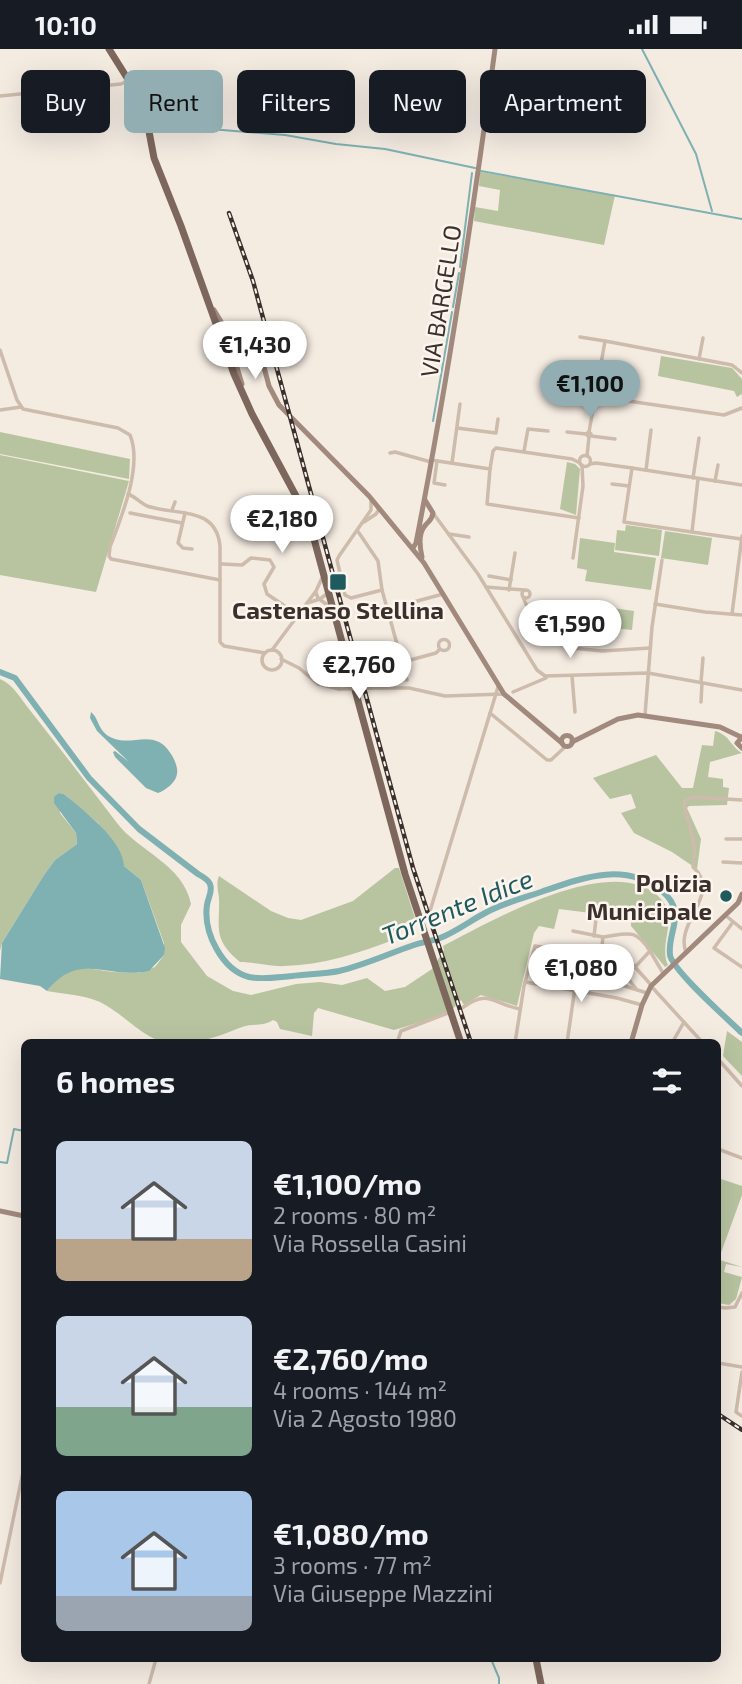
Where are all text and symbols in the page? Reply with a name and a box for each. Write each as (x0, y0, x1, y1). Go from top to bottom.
text: 10:10 (35, 9, 97, 40)
chip: Buy (21, 70, 110, 133)
chip: Rent (124, 70, 223, 133)
chip: Filters (237, 70, 355, 133)
chip: New (369, 70, 466, 133)
chip: Apartment (480, 70, 646, 133)
street label: VIA BARGELLO (414, 223, 466, 379)
pin: €1,430 (198, 321, 312, 381)
text: €1,430 (219, 330, 291, 358)
pin: €1,100 (533, 361, 647, 420)
text: €1,100 (556, 369, 624, 397)
pin: €2,180 (225, 496, 339, 555)
text: €2,180 (246, 504, 318, 532)
marker: Castenaso Stellina (328, 572, 348, 592)
place label: Castenaso Stellina (232, 595, 444, 624)
pin: €1,590 (513, 601, 627, 660)
text: €1,590 (534, 609, 606, 637)
pin: €2,760 (302, 641, 416, 701)
text: €2,760 (322, 650, 396, 678)
water label: Torrente Idice (377, 862, 537, 950)
place label: Polizia Municipale (586, 868, 712, 925)
marker: Polizia Municipale (718, 888, 734, 904)
pin: €1,080 (524, 944, 638, 1004)
text: €1,080 (544, 953, 618, 981)
icon: filters (648, 1062, 686, 1100)
text: 6 homes (56, 1063, 175, 1099)
text: €1,100/mo (273, 1165, 422, 1201)
icon: home (112, 1169, 196, 1253)
text: 2 rooms · 80 m² (273, 1201, 436, 1229)
text: Via Rossella Casini (273, 1229, 467, 1257)
text: €2,760/mo (273, 1340, 428, 1376)
icon: home (112, 1344, 196, 1428)
text: 4 rooms · 144 m² (273, 1376, 447, 1404)
text: Via 2 Agosto 1980 (273, 1404, 457, 1432)
text: €1,080/mo (273, 1515, 429, 1551)
icon: home (112, 1519, 196, 1603)
text: 3 rooms · 77 m² (273, 1551, 432, 1579)
text: Via Giuseppe Mazzini (273, 1579, 493, 1607)

